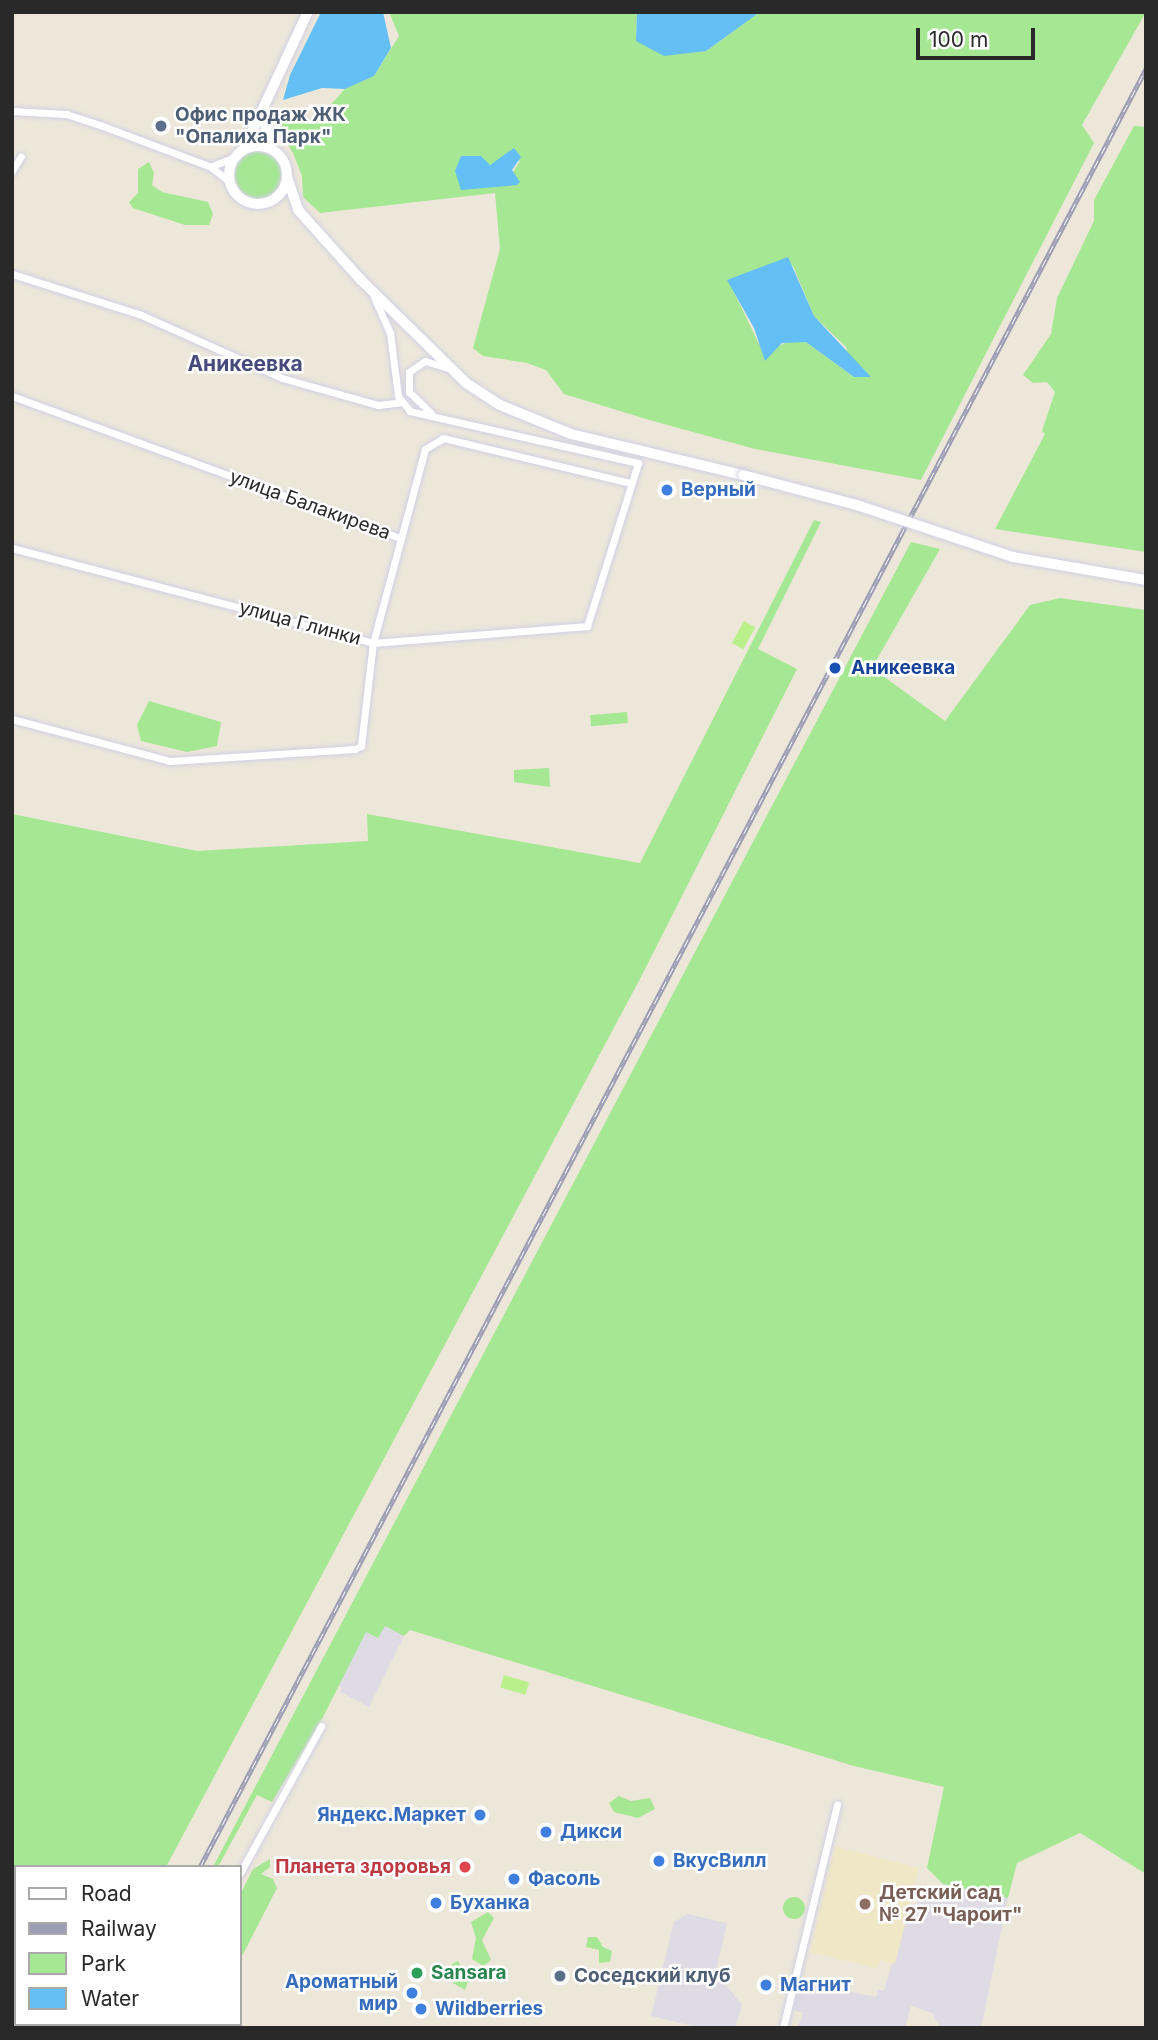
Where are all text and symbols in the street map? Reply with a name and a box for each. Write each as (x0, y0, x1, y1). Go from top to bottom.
scale bar (920, 14, 1039, 58)
text: 100 m (929, 27, 988, 52)
place label: Офис продаж ЖК "Опалиха Парк" (175, 104, 346, 148)
marker: Офис продаж ЖК "Опалиха Парк" (153, 118, 169, 134)
district label: Аникеевка (187, 351, 303, 377)
street label: улица Балакирева (226, 465, 394, 545)
place label: Верный (681, 479, 756, 501)
marker: Верный (659, 482, 675, 498)
street label: улица Глинки (237, 596, 363, 650)
place label: Аникеевка (851, 657, 955, 679)
marker: Аникеевка (825, 658, 845, 678)
place label: Яндекс.Маркет (317, 1804, 466, 1826)
marker: Яндекс.Маркет (472, 1807, 488, 1823)
place label: Дикси (560, 1821, 622, 1843)
marker: Дикси (538, 1824, 554, 1840)
place label: ВкусВилл (673, 1850, 766, 1872)
marker: ВкусВилл (651, 1853, 667, 1869)
place label: Планета здоровья (275, 1856, 451, 1878)
marker: Планета здоровья (457, 1859, 473, 1875)
legend (14, 1865, 242, 2026)
place label: Фасоль (528, 1868, 600, 1890)
marker: Фасоль (506, 1871, 522, 1887)
text: Road (81, 1881, 132, 1906)
place label: Детский сад № 27 "Чароит" (879, 1882, 1023, 1926)
place label: Буханка (450, 1892, 530, 1914)
marker: Буханка (428, 1895, 444, 1911)
marker: Детский сад № 27 "Чароит" (857, 1896, 873, 1912)
text: Railway (81, 1916, 157, 1941)
text: Park (81, 1951, 126, 1976)
place label: Sansara (431, 1962, 506, 1984)
marker: Sansara (409, 1965, 425, 1981)
place label: Соседский клуб (574, 1965, 731, 1987)
marker: Соседский клуб (552, 1968, 568, 1984)
place label: Ароматный мир (285, 1971, 398, 2015)
place label: Магнит (780, 1974, 851, 1996)
marker: Магнит (758, 1977, 774, 1993)
marker: Ароматный мир (404, 1985, 420, 2001)
text: Water (81, 1986, 139, 2011)
place label: Wildberries (435, 1998, 543, 2020)
marker: Wildberries (413, 2001, 429, 2017)

